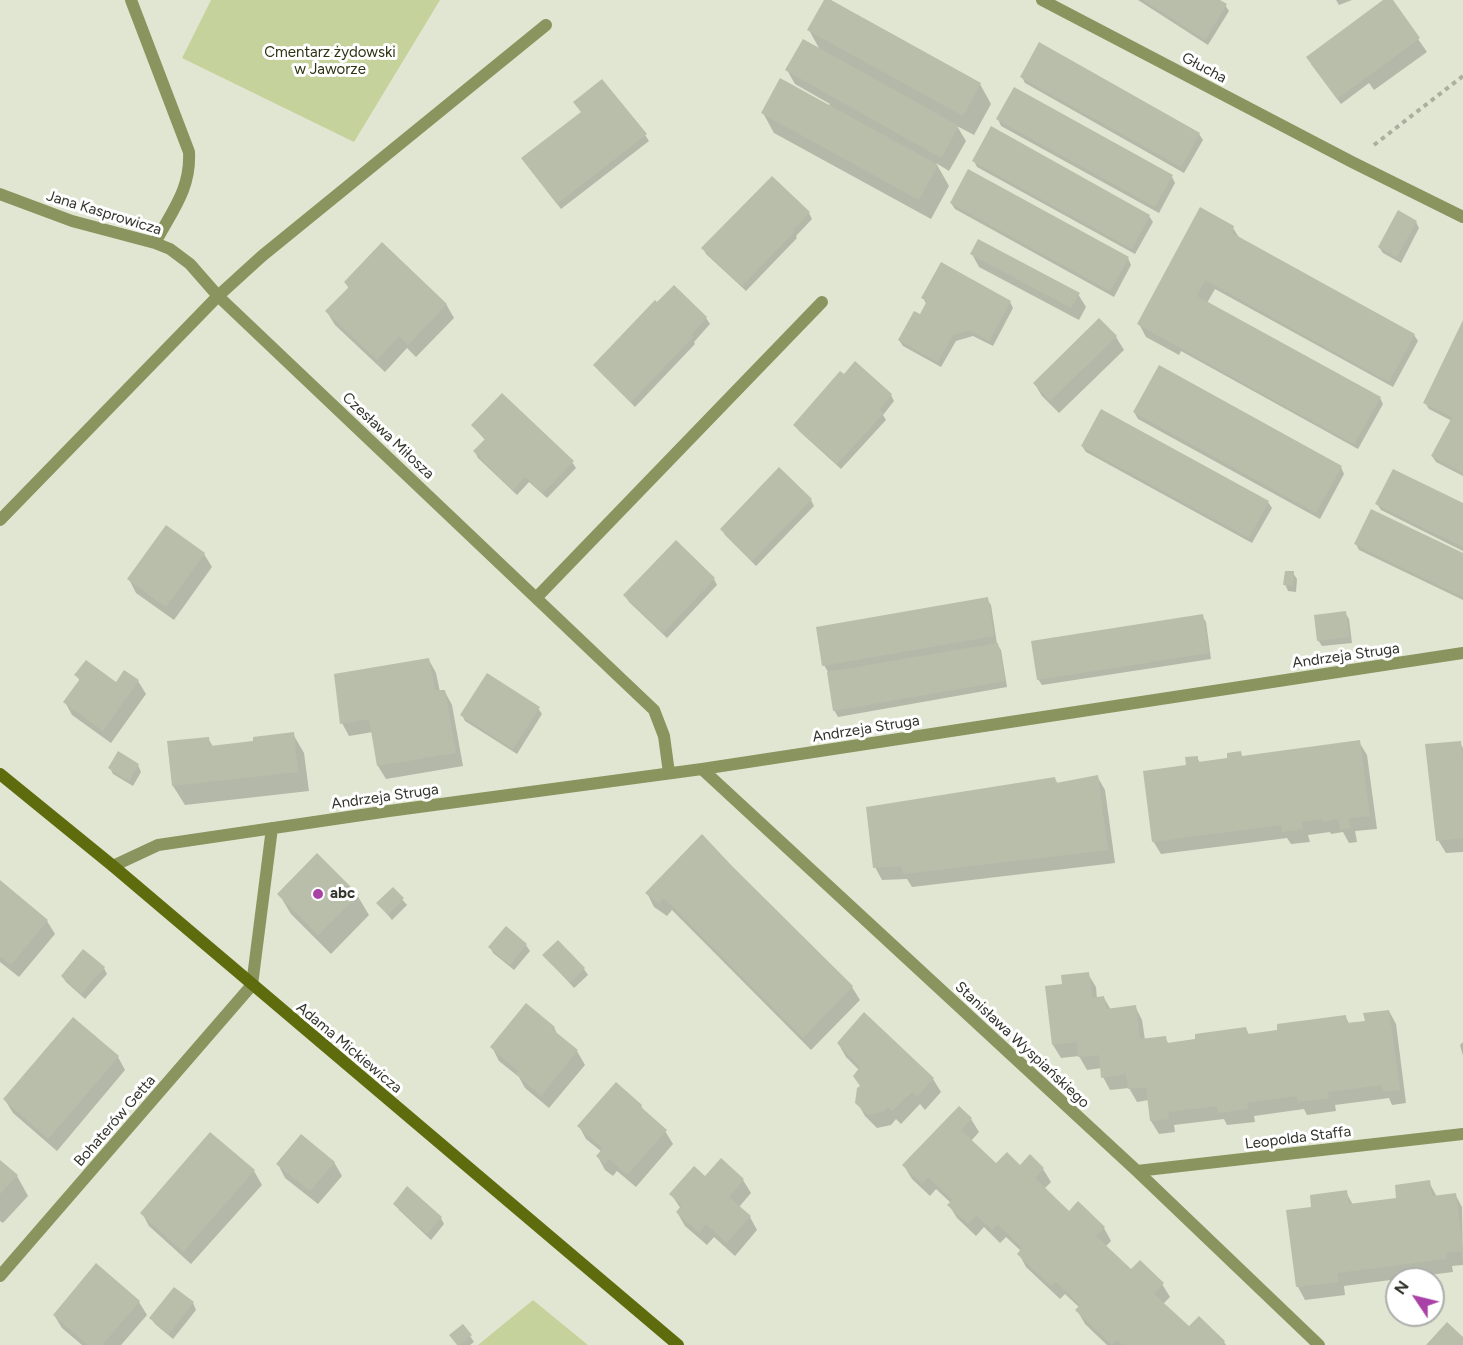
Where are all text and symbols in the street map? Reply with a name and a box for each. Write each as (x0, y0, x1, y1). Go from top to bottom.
park label: Cmentarz żydowski w Jaworze (264, 44, 396, 79)
street label: Głucha (1179, 49, 1229, 87)
street label: Jana Kasprowicza (44, 187, 164, 239)
street label: Czesława Miłosza (338, 389, 438, 483)
street label: Andrzeja Struga (1291, 640, 1401, 672)
street label: Andrzeja Struga (811, 712, 921, 746)
street label: Andrzeja Struga (330, 781, 440, 813)
place label: abc (330, 885, 355, 903)
marker: abc (311, 887, 325, 901)
street label: Stanisława Wyspiańskiego (951, 978, 1093, 1112)
street label: Adama Mickiewicza (293, 999, 405, 1097)
street label: Bohaterów Getta (70, 1072, 160, 1170)
street label: Leopolda Staffa (1244, 1123, 1352, 1153)
north arrow (1385, 1267, 1445, 1327)
text: N (1390, 1277, 1413, 1298)

